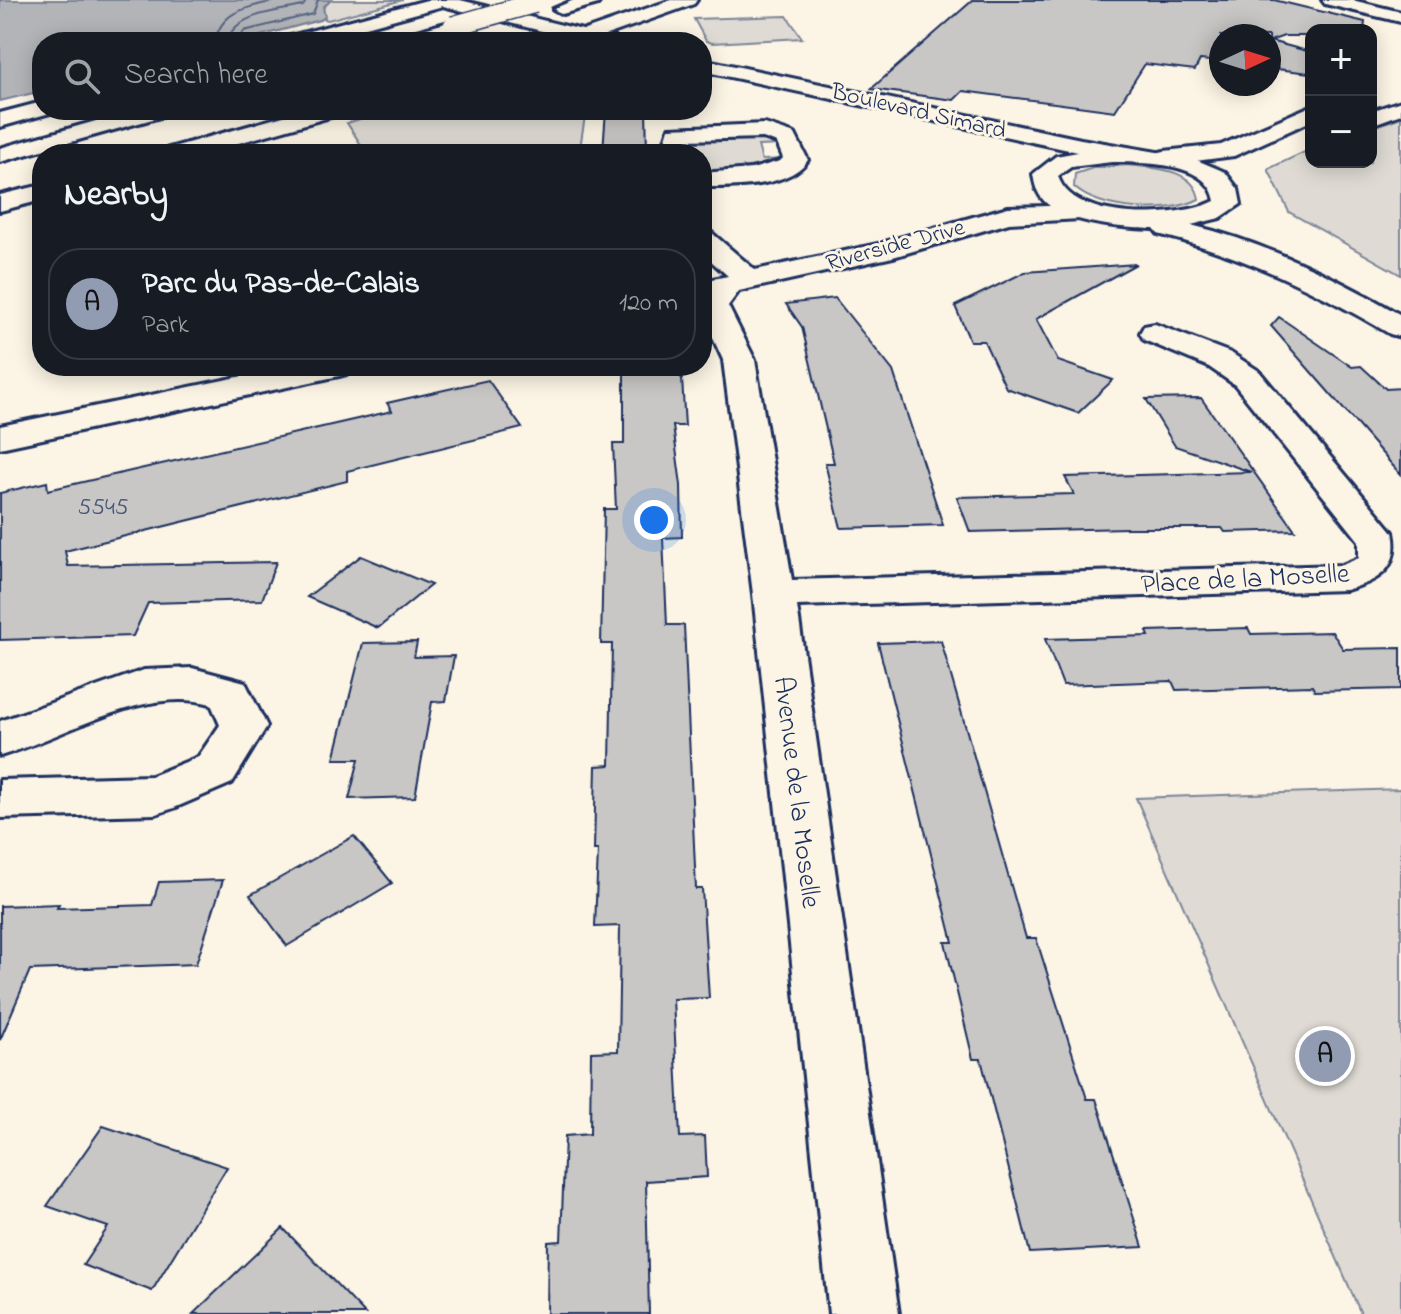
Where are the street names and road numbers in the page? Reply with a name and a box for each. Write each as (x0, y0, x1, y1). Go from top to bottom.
street label: Boulevard Simard (827, 75, 1010, 150)
street label: Riverside Drive (822, 211, 969, 282)
street label: Place de la Moselle (1140, 555, 1351, 606)
street label: Avenue de la Moselle (761, 674, 830, 911)

